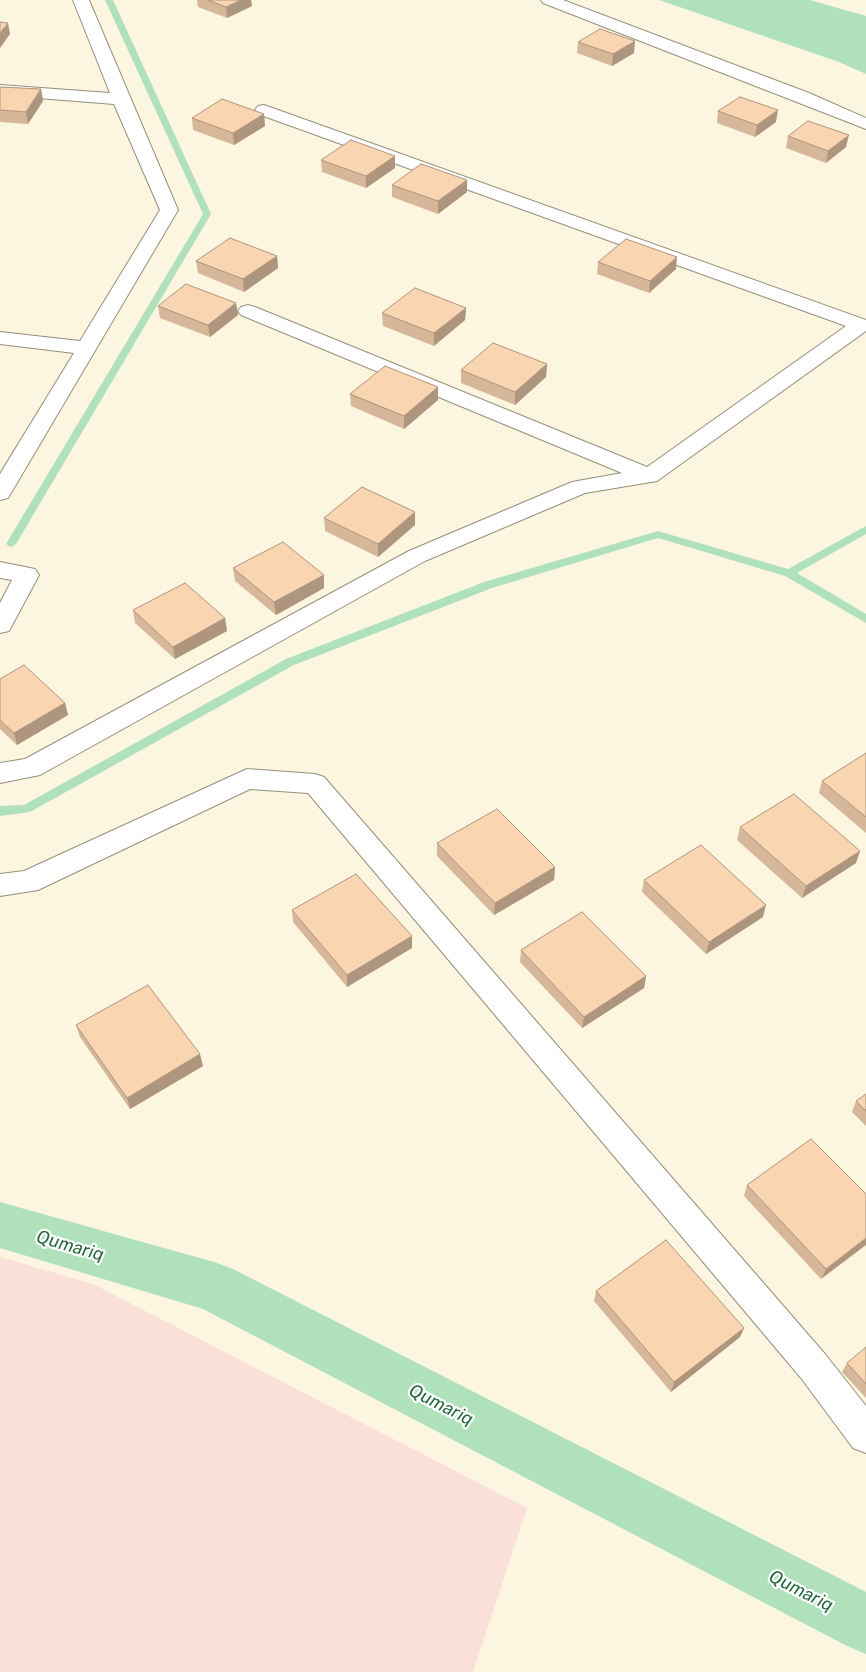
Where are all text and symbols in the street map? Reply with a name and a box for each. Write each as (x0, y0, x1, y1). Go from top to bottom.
water label: Qumariq (34, 1226, 106, 1266)
water label: Qumariq (405, 1380, 477, 1430)
water label: Qumariq (765, 1566, 837, 1616)

